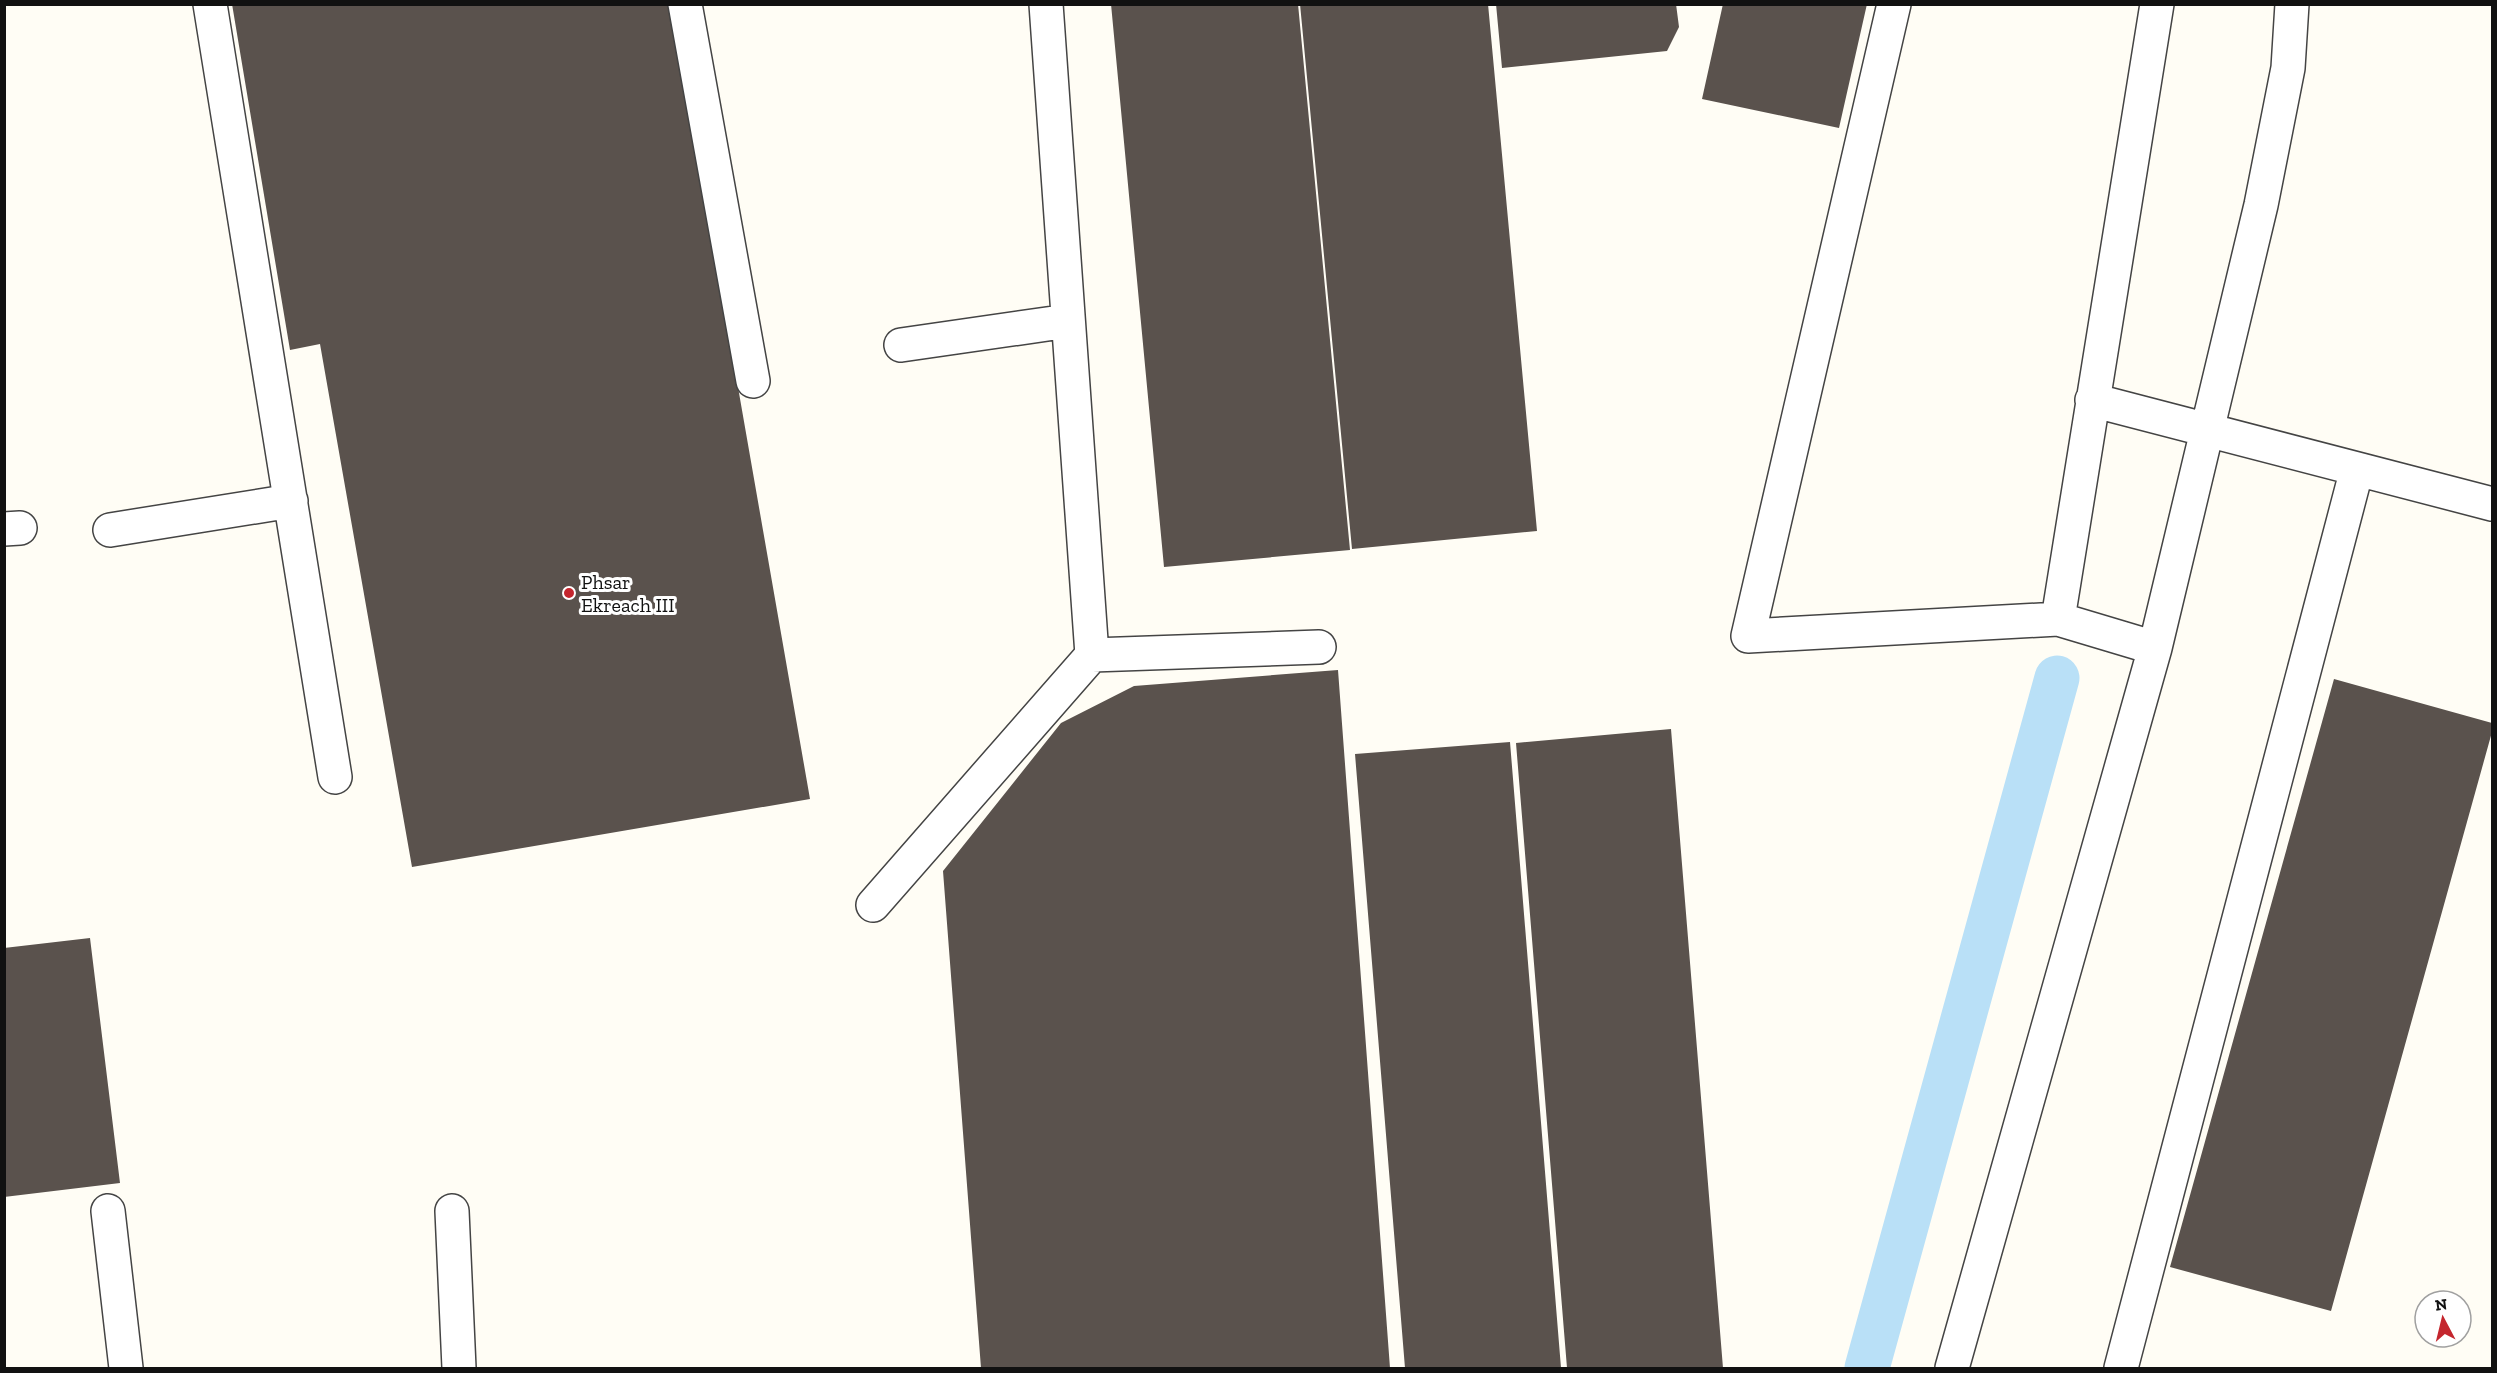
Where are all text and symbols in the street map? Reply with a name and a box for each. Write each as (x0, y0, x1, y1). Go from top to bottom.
place label: Phsar Ekreach III (581, 570, 675, 617)
marker: Phsar Ekreach III (562, 586, 576, 600)
north arrow (2413, 1289, 2473, 1349)
text: N (2434, 1294, 2448, 1315)

